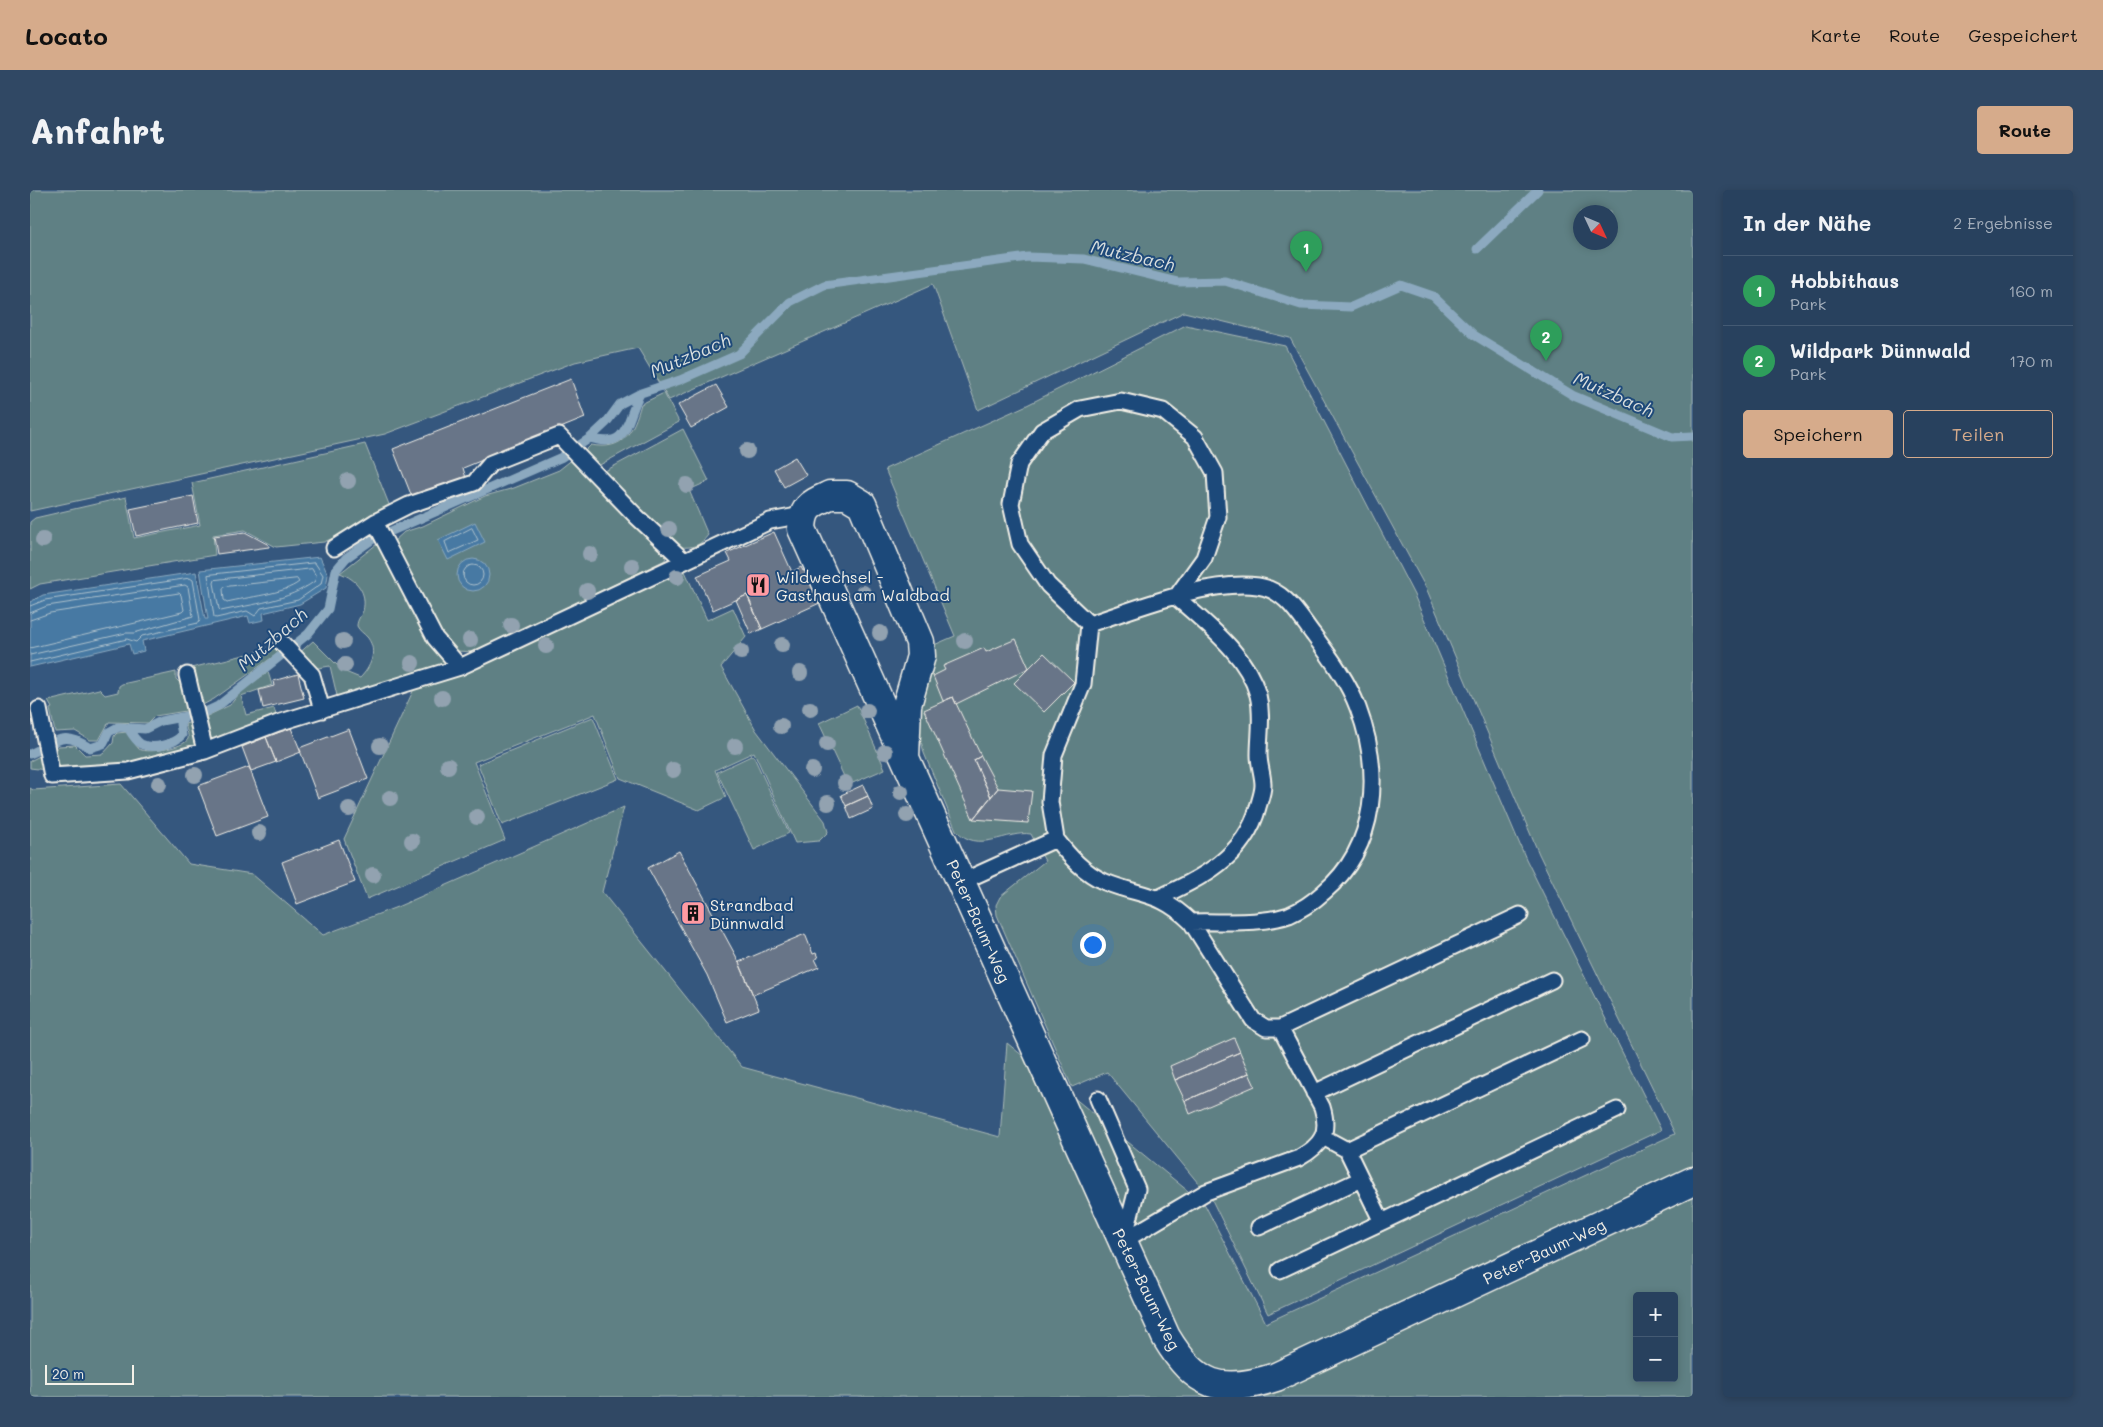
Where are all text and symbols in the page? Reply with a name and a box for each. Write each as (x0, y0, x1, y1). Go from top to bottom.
text: Locato (25, 20, 108, 51)
text: Karte (1811, 23, 1861, 47)
text: Route (1889, 23, 1940, 47)
text: Gespeichert (1968, 23, 2078, 47)
button: Route (1977, 106, 2073, 154)
text: Anfahrt (30, 107, 165, 153)
north arrow (1573, 205, 1618, 250)
text: In der Nähe (1743, 209, 1871, 236)
text: 2 Ergebnisse (1953, 212, 2053, 233)
pin: 1 (1290, 231, 1322, 272)
water label: Mutzbach (1089, 234, 1177, 276)
text: Hobbithaus (1790, 268, 1899, 293)
text: 1 (1755, 280, 1763, 301)
text: 160 m (2008, 280, 2053, 301)
text: Park (1790, 293, 1826, 314)
pin: 2 (1530, 320, 1562, 361)
water label: Mutzbach (646, 327, 734, 383)
text: Wildpark Dünnwald (1790, 338, 1970, 363)
text: 2 (1755, 350, 1763, 371)
text: 170 m (2009, 350, 2053, 371)
text: Park (1790, 363, 1826, 384)
water label: Mutzbach (1570, 366, 1658, 422)
button: Speichern (1743, 410, 1893, 458)
button: Teilen (1903, 410, 2053, 458)
place label: Wildwechsel - Gasthaus am Waldbad (776, 566, 950, 605)
restaurant icon: Wildwechsel - Gasthaus am Waldbad (745, 572, 771, 598)
water label: Mutzbach (232, 602, 312, 676)
street label: Peter-Baum-Weg (942, 856, 1016, 986)
place label: Strandbad Dünnwald (710, 894, 793, 933)
building icon: Strandbad Dünnwald (680, 900, 706, 926)
your location (1080, 932, 1106, 958)
street label: Peter-Baum-Weg (1479, 1213, 1609, 1289)
street label: Peter-Baum-Weg (1108, 1225, 1186, 1353)
map controls (1633, 1292, 1678, 1382)
button: + (1633, 1292, 1678, 1337)
button: − (1633, 1337, 1678, 1382)
scale bar (45, 1362, 134, 1385)
text: 20 m (52, 1364, 84, 1383)

